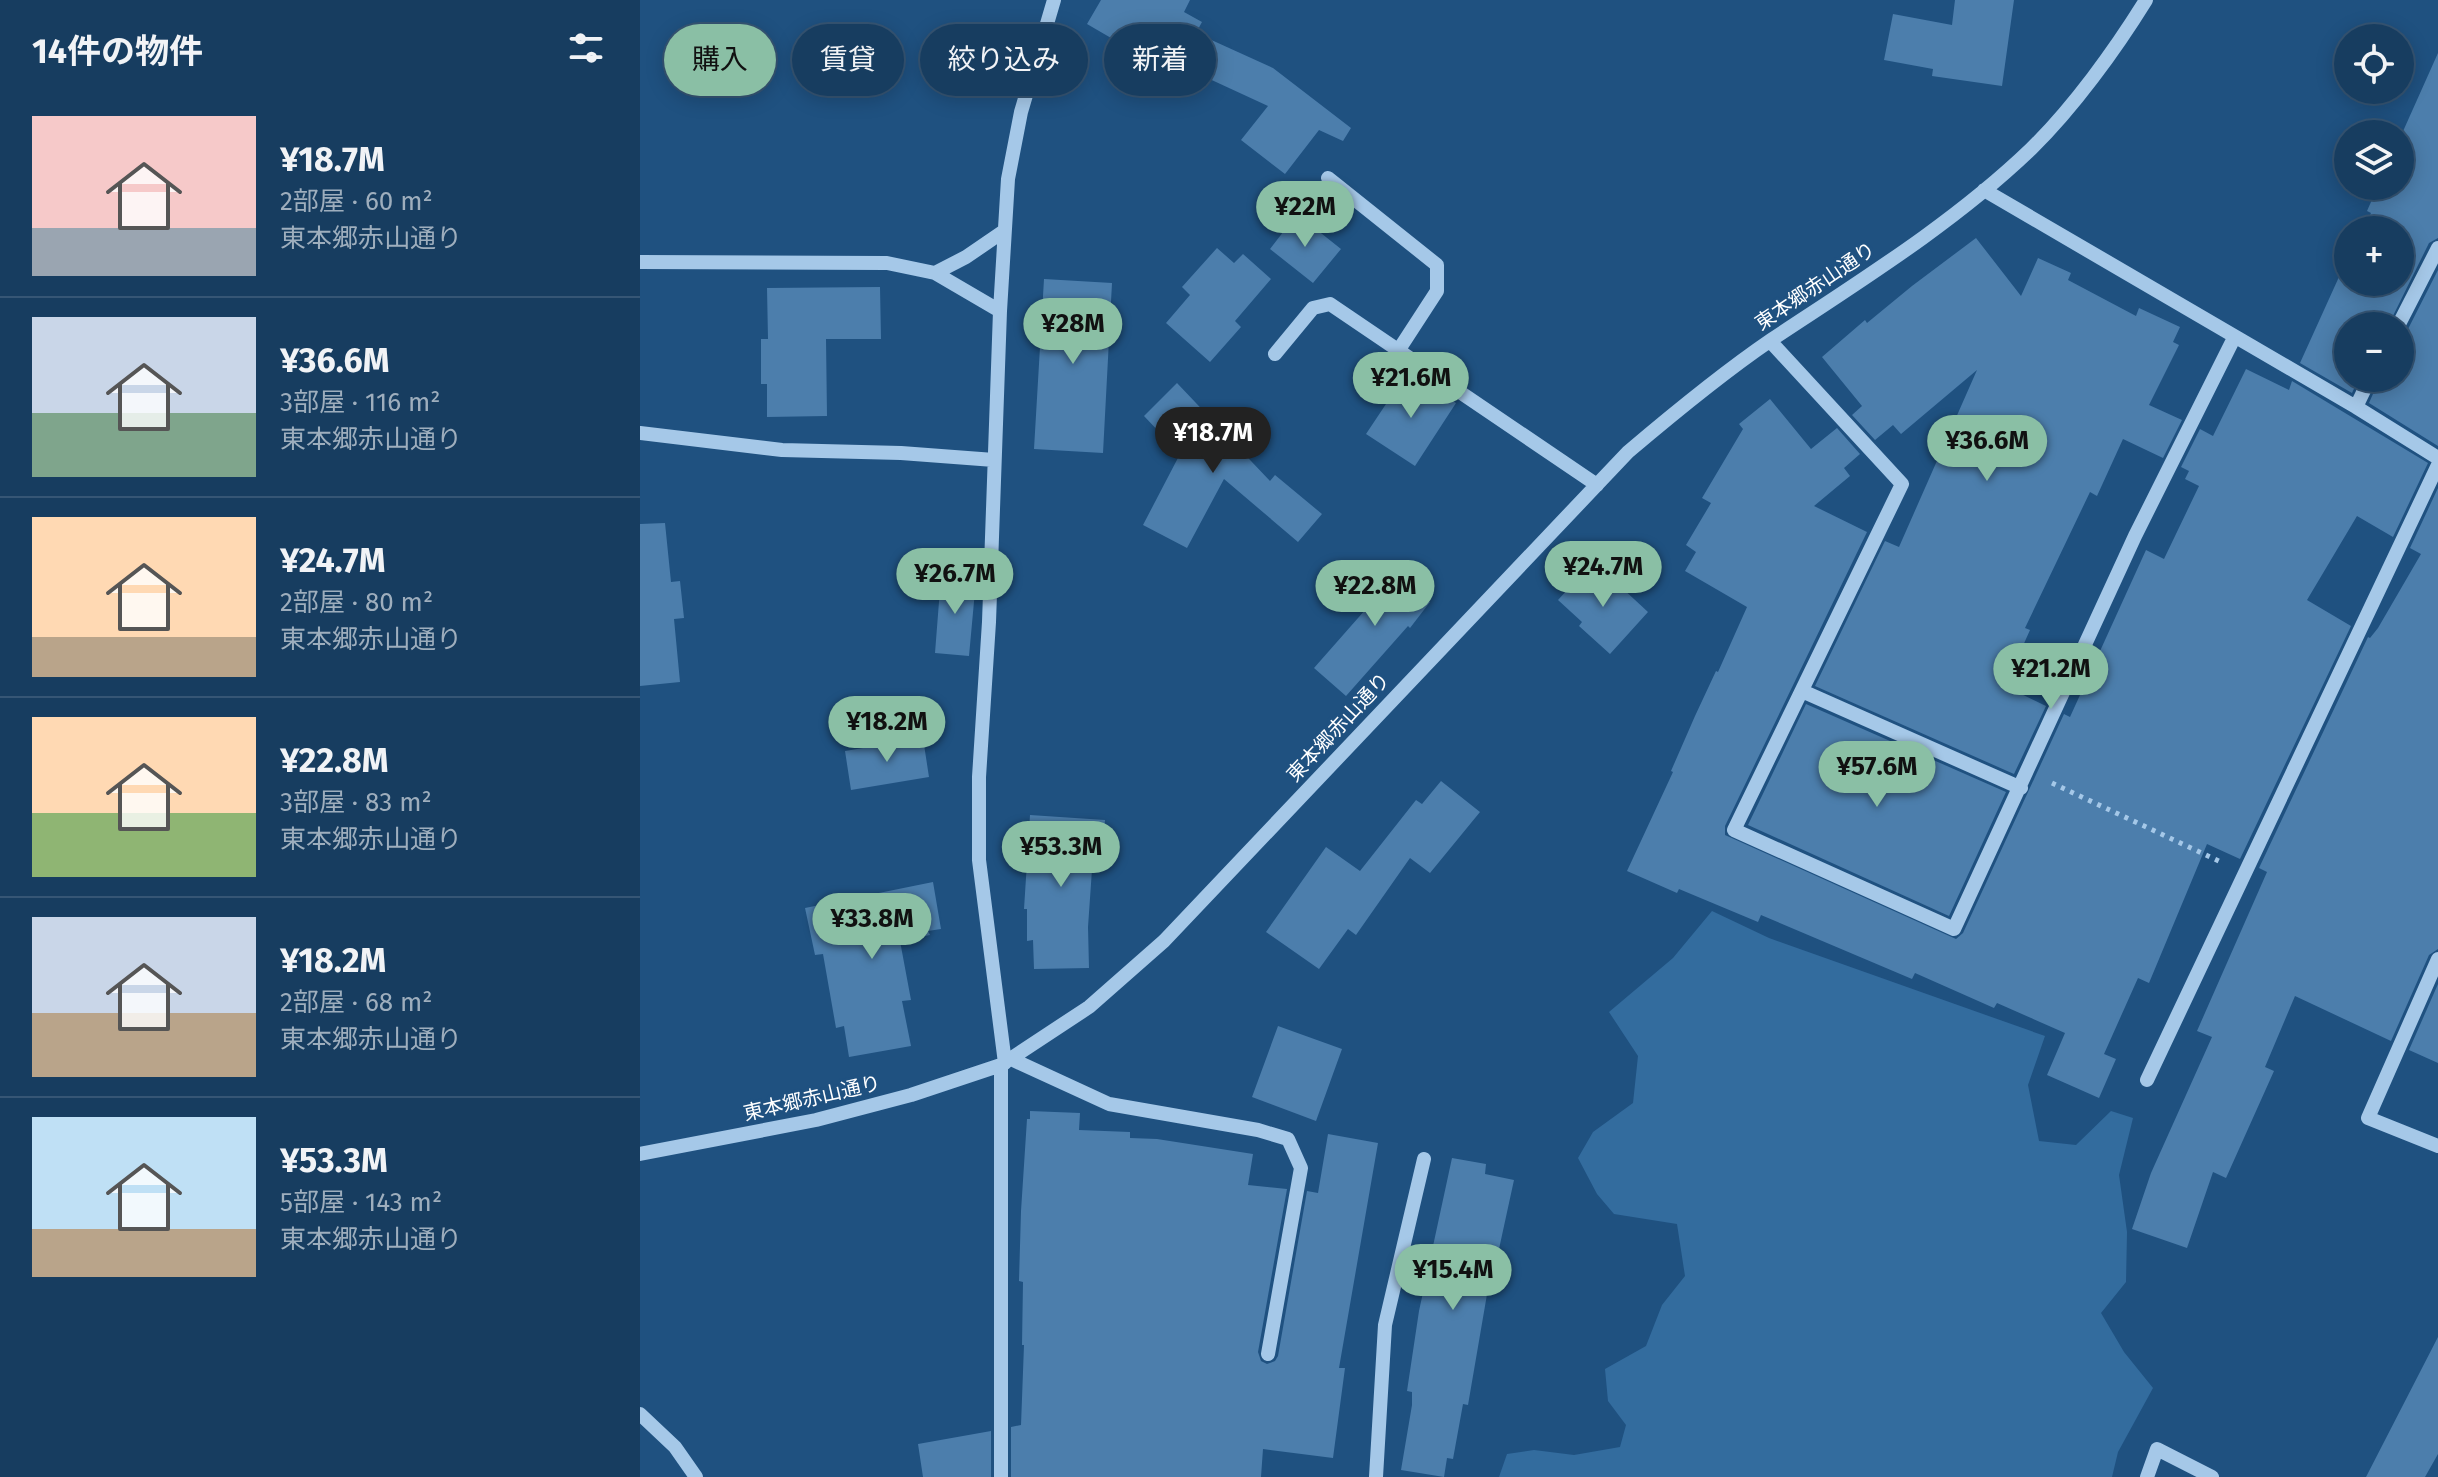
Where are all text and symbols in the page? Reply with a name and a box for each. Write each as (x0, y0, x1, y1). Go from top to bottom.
chip: 購入 (664, 24, 776, 96)
chip: 賃貸 (792, 24, 904, 96)
chip: 絞り込み (920, 24, 1088, 96)
chip: 新着 (1104, 24, 1216, 96)
map controls (2334, 24, 2414, 392)
button: locate (2334, 24, 2414, 104)
icon: filters (564, 26, 608, 70)
text: 14件の物件 (32, 31, 203, 72)
button: layers (2334, 120, 2414, 200)
text: ¥18.7M (280, 139, 385, 180)
icon: home (96, 148, 192, 244)
pin: ¥22M (1258, 181, 1352, 249)
text: 2部屋 · 60 m² (280, 186, 433, 217)
text: ¥22M (1274, 191, 1336, 222)
button: + (2334, 216, 2414, 296)
text: 東本郷赤山通り (280, 223, 462, 254)
street label: 東本郷赤山通り (1750, 237, 1880, 335)
pin: ¥28M (1026, 298, 1120, 366)
text: ¥28M (1041, 308, 1105, 339)
button: − (2334, 312, 2414, 392)
text: ¥36.6M (280, 340, 389, 381)
icon: home (96, 349, 192, 445)
pin: ¥21.6M (1346, 352, 1476, 420)
text: ¥21.6M (1371, 362, 1451, 393)
text: 3部屋 · 116 m² (280, 387, 440, 418)
pin: ¥18.7M (1148, 407, 1278, 475)
pin: ¥36.6M (1922, 415, 2052, 483)
text: ¥18.7M (1173, 417, 1253, 448)
text: 東本郷赤山通り (280, 424, 462, 455)
text: ¥36.6M (1945, 425, 2029, 456)
text: ¥24.7M (280, 540, 385, 581)
pin: ¥24.7M (1538, 541, 1668, 609)
pin: ¥26.7M (890, 548, 1020, 616)
icon: home (96, 549, 192, 645)
text: ¥24.7M (1563, 551, 1643, 582)
text: ¥26.7M (914, 558, 996, 589)
pin: ¥22.8M (1310, 560, 1440, 628)
text: ¥22.8M (1333, 570, 1417, 601)
text: 2部屋 · 80 m² (280, 587, 433, 618)
text: 東本郷赤山通り (280, 624, 462, 655)
pin: ¥21.2M (1986, 643, 2116, 711)
text: ¥21.2M (2011, 653, 2091, 684)
street label: 東本郷赤山通り (1281, 668, 1395, 786)
pin: ¥18.2M (822, 696, 952, 764)
text: ¥18.2M (846, 706, 928, 737)
text: ¥22.8M (280, 740, 389, 781)
pin: ¥57.6M (1812, 741, 1942, 809)
icon: home (96, 749, 192, 845)
text: ¥57.6M (1837, 751, 1917, 782)
text: 3部屋 · 83 m² (280, 787, 432, 818)
pin: ¥53.3M (996, 821, 1126, 889)
text: 東本郷赤山通り (280, 824, 462, 855)
text: ¥53.3M (1020, 831, 1102, 862)
pin: ¥33.8M (807, 893, 937, 961)
text: ¥33.8M (830, 903, 914, 934)
text: ¥18.2M (280, 940, 386, 981)
icon: home (96, 949, 192, 1045)
text: 2部屋 · 68 m² (280, 987, 433, 1018)
text: 東本郷赤山通り (280, 1024, 462, 1055)
street label: 東本郷赤山通り (741, 1071, 883, 1125)
text: ¥53.3M (280, 1140, 388, 1181)
icon: home (96, 1149, 192, 1245)
text: 5部屋 · 143 m² (280, 1187, 442, 1218)
text: 東本郷赤山通り (280, 1224, 462, 1255)
pin: ¥15.4M (1388, 1244, 1518, 1312)
text: ¥15.4M (1413, 1254, 1493, 1285)

